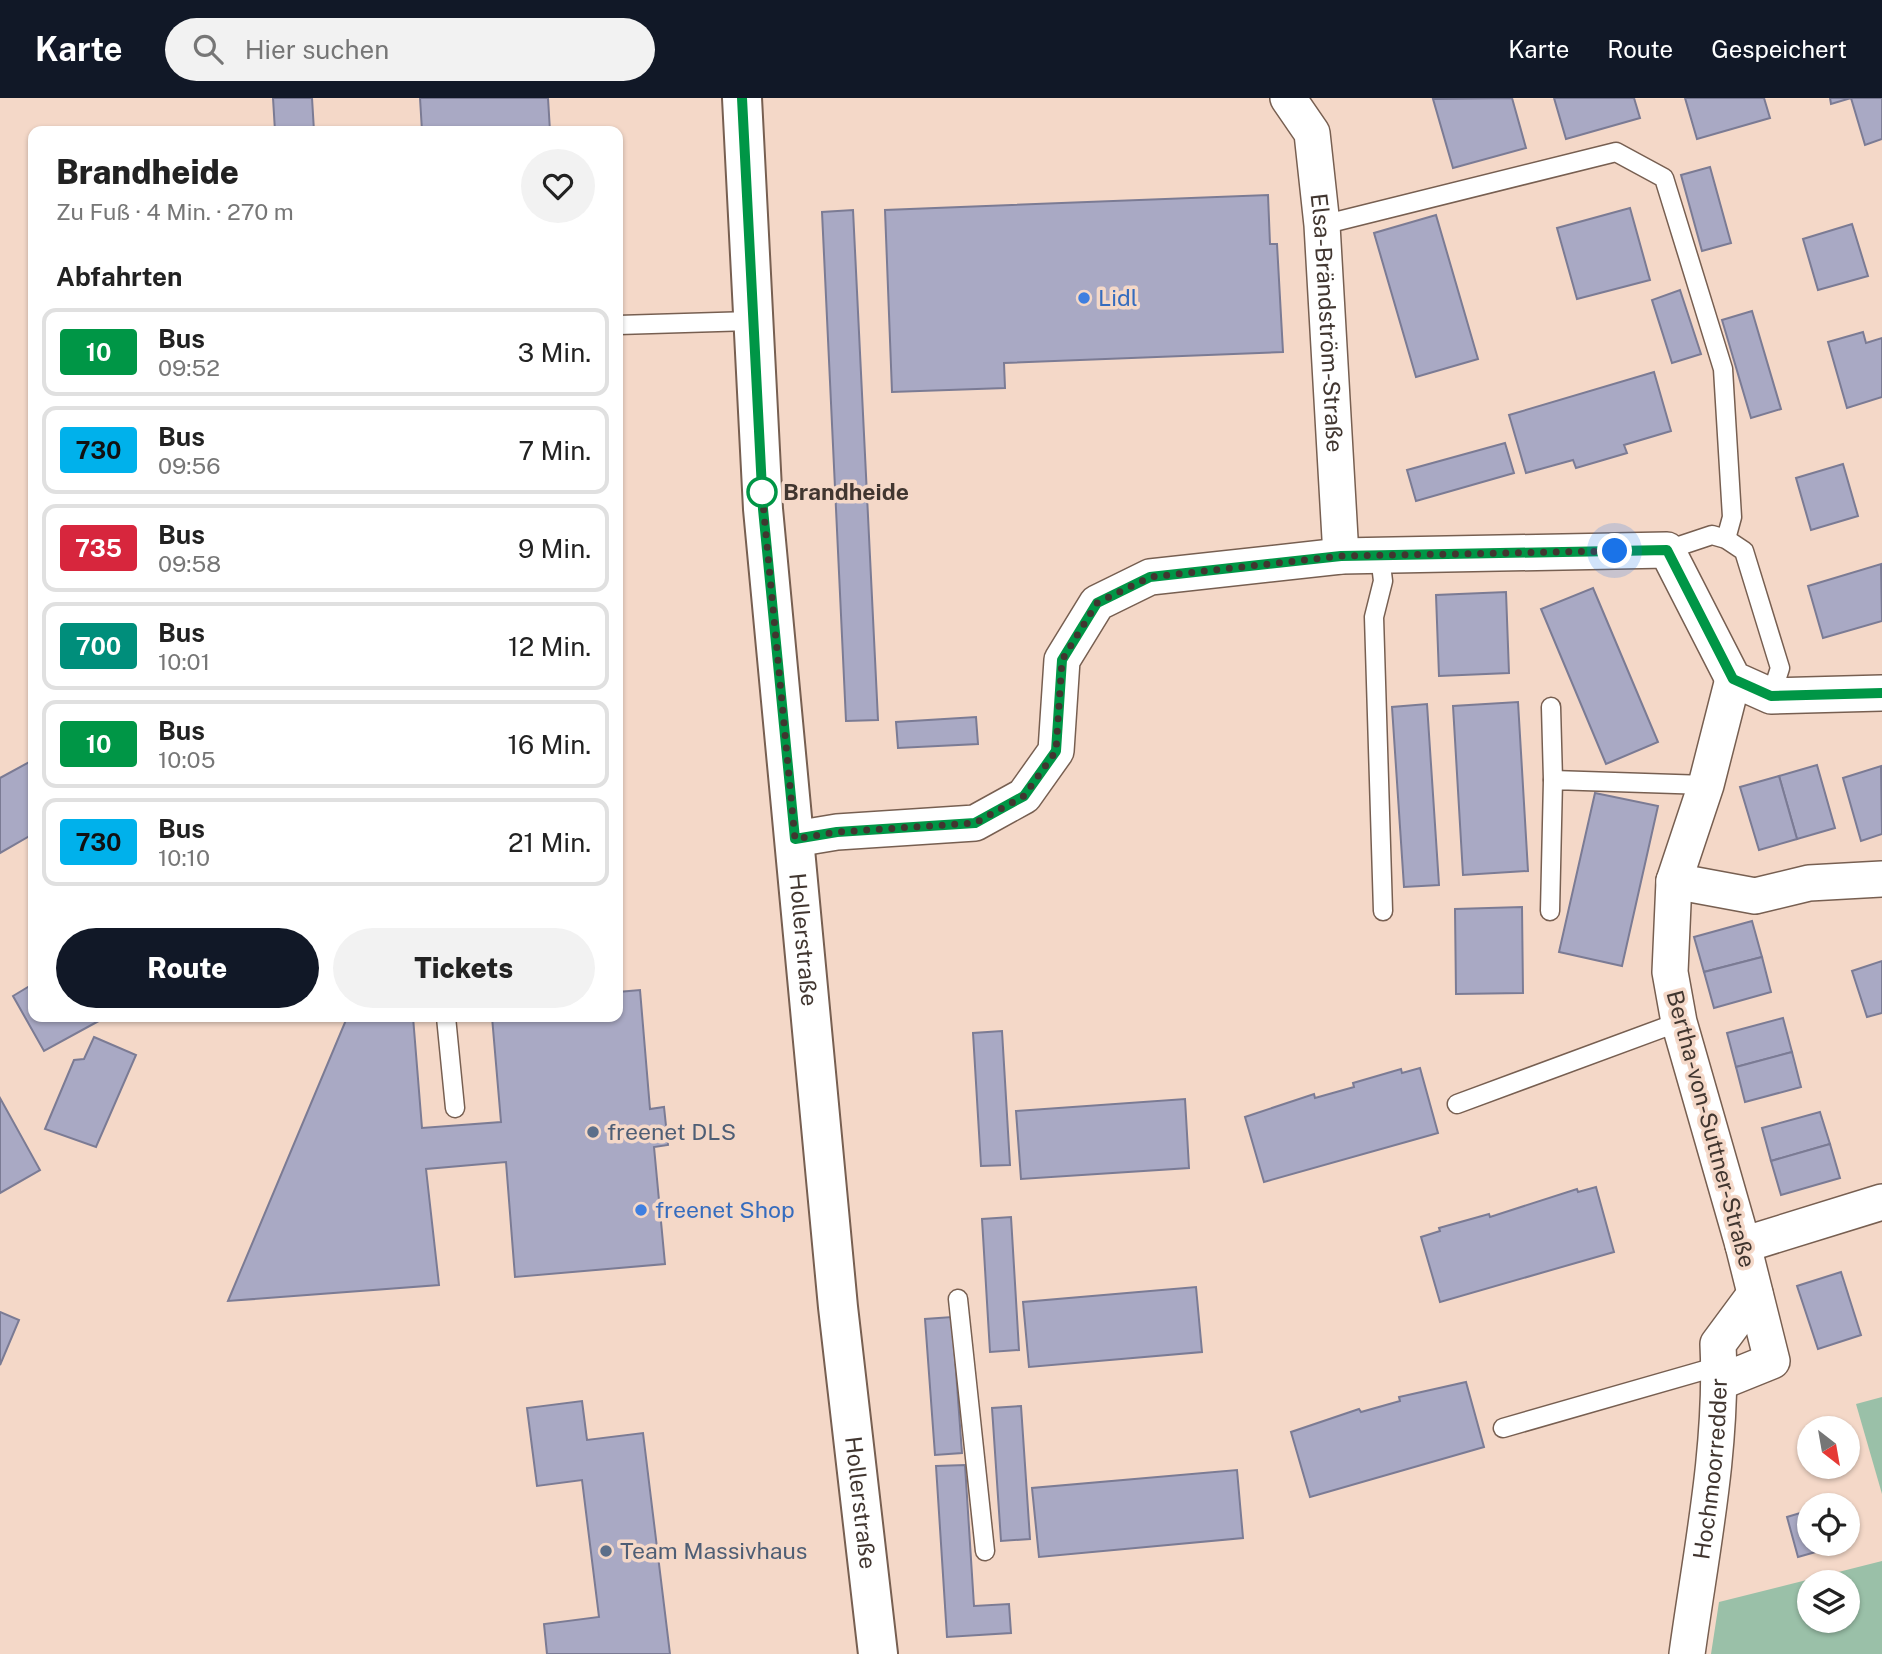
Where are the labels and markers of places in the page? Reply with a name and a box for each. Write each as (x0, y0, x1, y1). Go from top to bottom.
place label: Lidl (1098, 284, 1138, 311)
marker: Lidl (1076, 290, 1092, 306)
marker: Brandheide (747, 477, 777, 507)
place label: Brandheide (783, 478, 909, 505)
place label: freenet DLS (607, 1118, 736, 1145)
marker: freenet DLS (585, 1124, 601, 1140)
place label: freenet Shop (655, 1196, 795, 1223)
marker: freenet Shop (633, 1202, 649, 1218)
place label: Team Massivhaus (620, 1537, 808, 1564)
marker: Team Massivhaus (598, 1543, 614, 1559)

